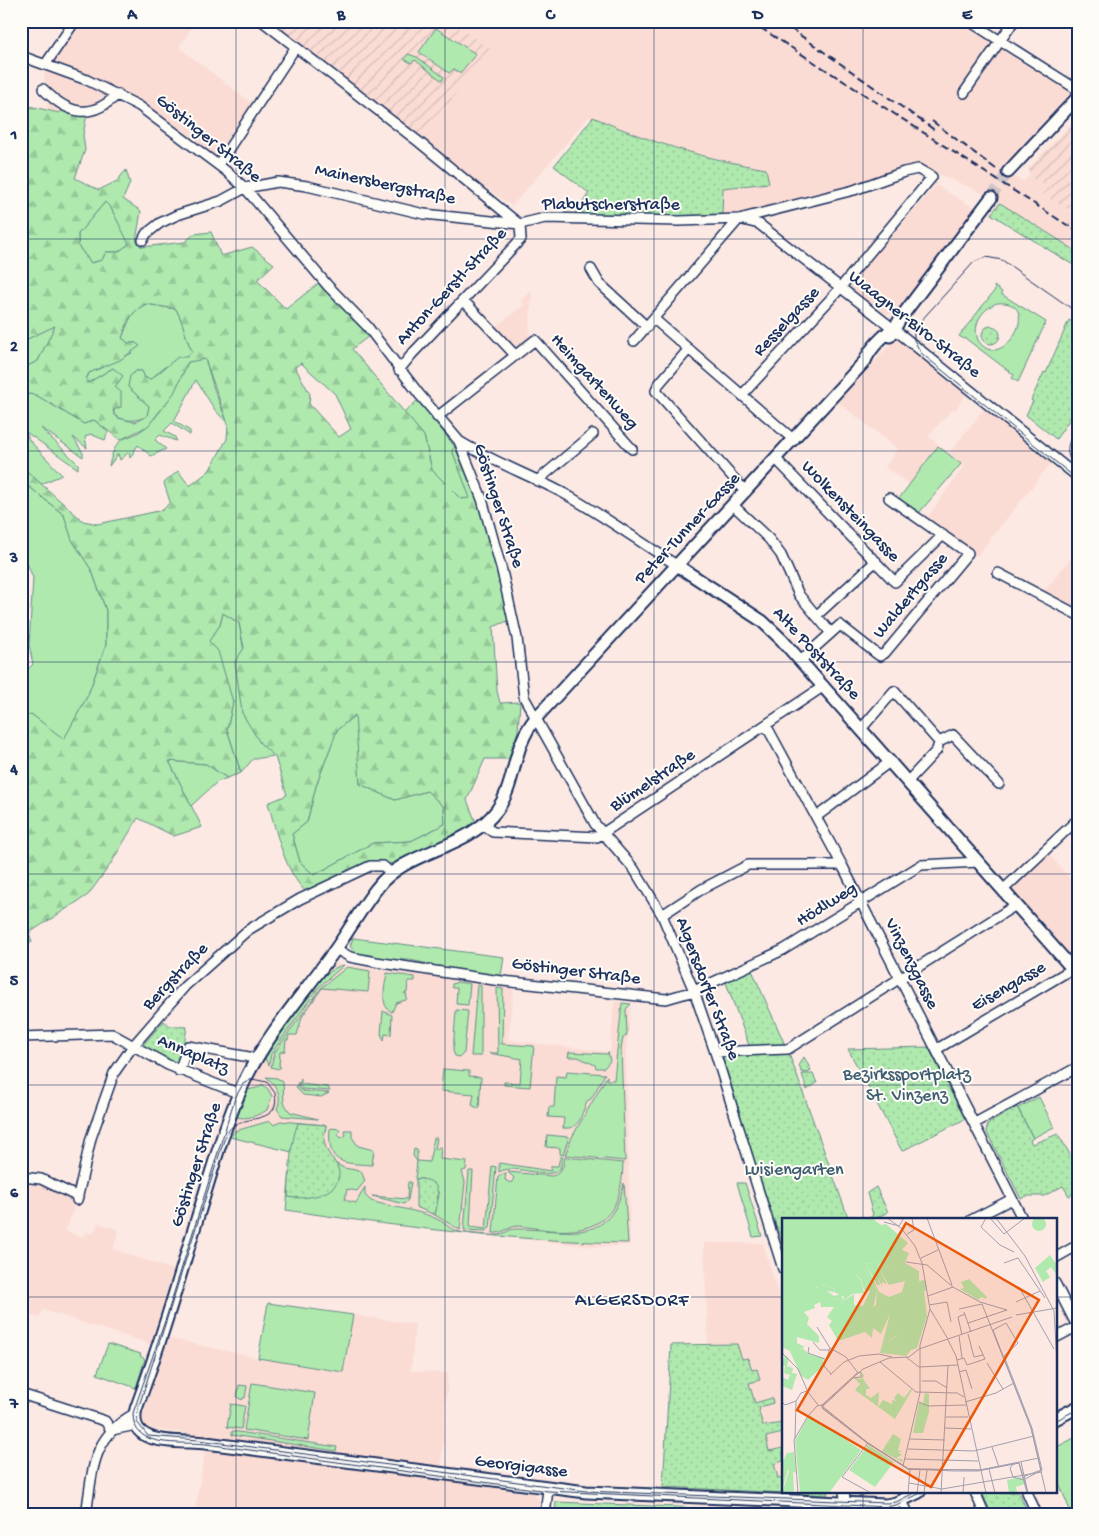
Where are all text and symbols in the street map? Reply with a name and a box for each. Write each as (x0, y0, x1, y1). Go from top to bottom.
text: A (126, 7, 138, 26)
text: B (336, 7, 346, 26)
text: C (545, 7, 556, 26)
text: D (751, 7, 764, 26)
text: E (962, 7, 973, 26)
street label: Göstinger Straße (151, 90, 266, 188)
text: 1 (10, 127, 17, 146)
street label: Mainersbergstraße (313, 160, 458, 210)
street label: Plabutscherstraße (541, 195, 681, 216)
street label: Anton-Gerstl-Straße (392, 223, 512, 350)
street label: Waagner-Biro-Straße (844, 267, 985, 384)
street label: Resselgasse (749, 282, 825, 361)
street label: Heimgartenweg (546, 330, 642, 434)
text: 2 (10, 339, 18, 358)
street label: Göstinger Straße (468, 441, 528, 572)
street label: Wolkensteingasse (796, 457, 904, 568)
street label: Peter-Tunner-Gasse (630, 468, 746, 590)
street label: Waldertgasse (869, 548, 953, 643)
text: 3 (9, 550, 18, 569)
street label: Alte Poststraße (768, 603, 865, 705)
street label: Blümelstraße (606, 744, 700, 818)
text: 4 (9, 762, 18, 781)
street label: Hödlweg (793, 878, 861, 932)
street label: Vinzenzgasse (879, 914, 943, 1013)
street label: Algersdorfer Straße (670, 915, 744, 1064)
street label: Bergstraße (138, 938, 214, 1016)
street label: Göstinger Straße (510, 954, 642, 990)
street label: Eisengasse (968, 957, 1051, 1017)
text: 5 (10, 973, 19, 992)
street label: Annaplatz (154, 1031, 233, 1080)
park label: Bezirkssportplatz St. Vinzenz (842, 1065, 972, 1107)
street label: Göstinger Straße (167, 1099, 227, 1230)
park label: Luisiengarten (744, 1160, 844, 1181)
text: 6 (10, 1185, 19, 1204)
inset map (782, 1218, 1056, 1494)
district label: ALGERSDORF (575, 1290, 689, 1313)
text: 7 (9, 1396, 19, 1415)
street label: Georgigasse (473, 1451, 569, 1483)

